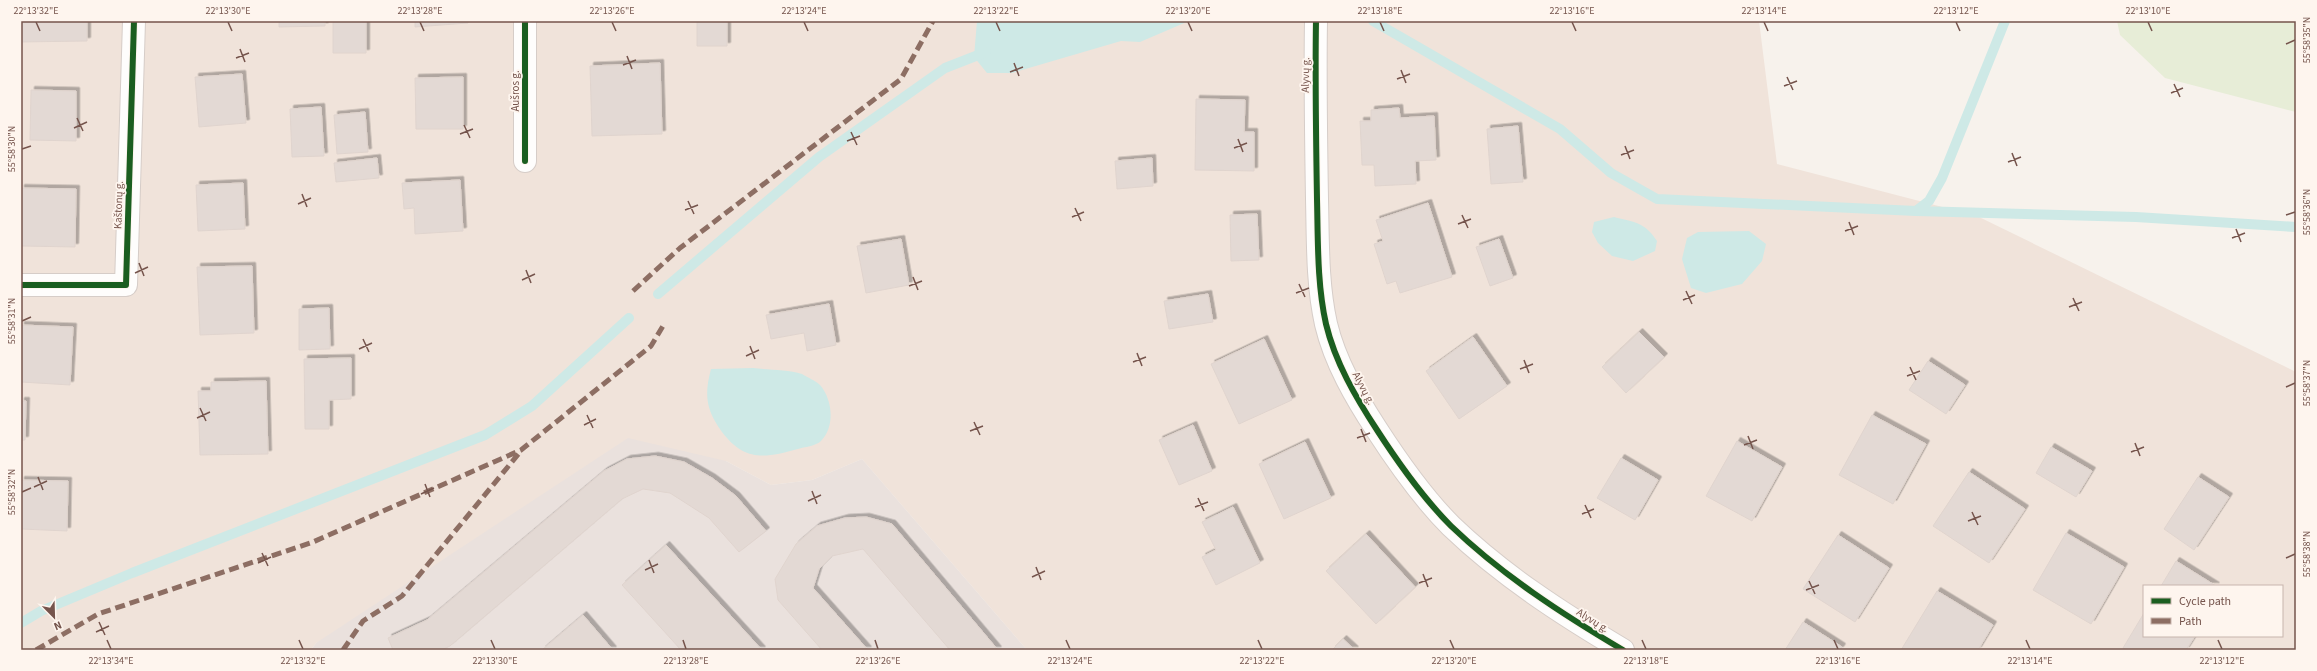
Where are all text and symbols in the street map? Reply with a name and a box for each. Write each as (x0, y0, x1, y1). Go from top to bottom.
text: 22°13'32"E (13, 4, 59, 18)
text: 22°13'30"E (205, 4, 251, 18)
text: 22°13'28"E (397, 4, 443, 18)
text: 22°13'26"E (589, 4, 635, 18)
text: 22°13'24"E (781, 4, 827, 18)
text: 22°13'22"E (973, 4, 1019, 18)
text: 22°13'20"E (1165, 4, 1211, 18)
text: 22°13'18"E (1357, 4, 1403, 18)
text: 22°13'16"E (1549, 4, 1595, 18)
text: 22°13'14"E (1741, 4, 1787, 18)
text: 22°13'12"E (1933, 4, 1979, 18)
text: 22°13'10"E (2125, 4, 2171, 18)
text: 55°58'35"N (2300, 17, 2314, 63)
street label: Alyvų g. (1298, 57, 1313, 93)
street label: Aušros g. (508, 70, 523, 112)
text: 55°58'30"N (5, 126, 19, 172)
street label: Kaštonų g. (110, 180, 127, 229)
text: 55°58'36"N (2300, 189, 2314, 235)
text: 55°58'31"N (5, 298, 19, 344)
text: 55°58'37"N (2300, 360, 2314, 406)
street label: Alyvų g. (1349, 369, 1379, 408)
text: 55°58'32"N (5, 469, 19, 515)
text: 55°58'38"N (2300, 531, 2314, 577)
legend (2143, 585, 2283, 637)
text: Cycle path (2179, 593, 2231, 610)
north arrow (34, 597, 74, 637)
street label: Alyvų g. (1574, 605, 1612, 636)
text: Path (2179, 613, 2202, 630)
text: N (51, 617, 64, 634)
text: 22°13'34"E (88, 654, 134, 668)
text: 22°13'32"E (280, 654, 326, 668)
text: 22°13'30"E (472, 654, 518, 668)
text: 22°13'28"E (663, 654, 709, 668)
text: 22°13'26"E (855, 654, 901, 668)
text: 22°13'24"E (1047, 654, 1093, 668)
text: 22°13'22"E (1239, 654, 1285, 668)
text: 22°13'20"E (1431, 654, 1477, 668)
text: 22°13'18"E (1623, 654, 1669, 668)
text: 22°13'16"E (1815, 654, 1861, 668)
text: 22°13'14"E (2007, 654, 2053, 668)
text: 22°13'12"E (2199, 654, 2245, 668)

